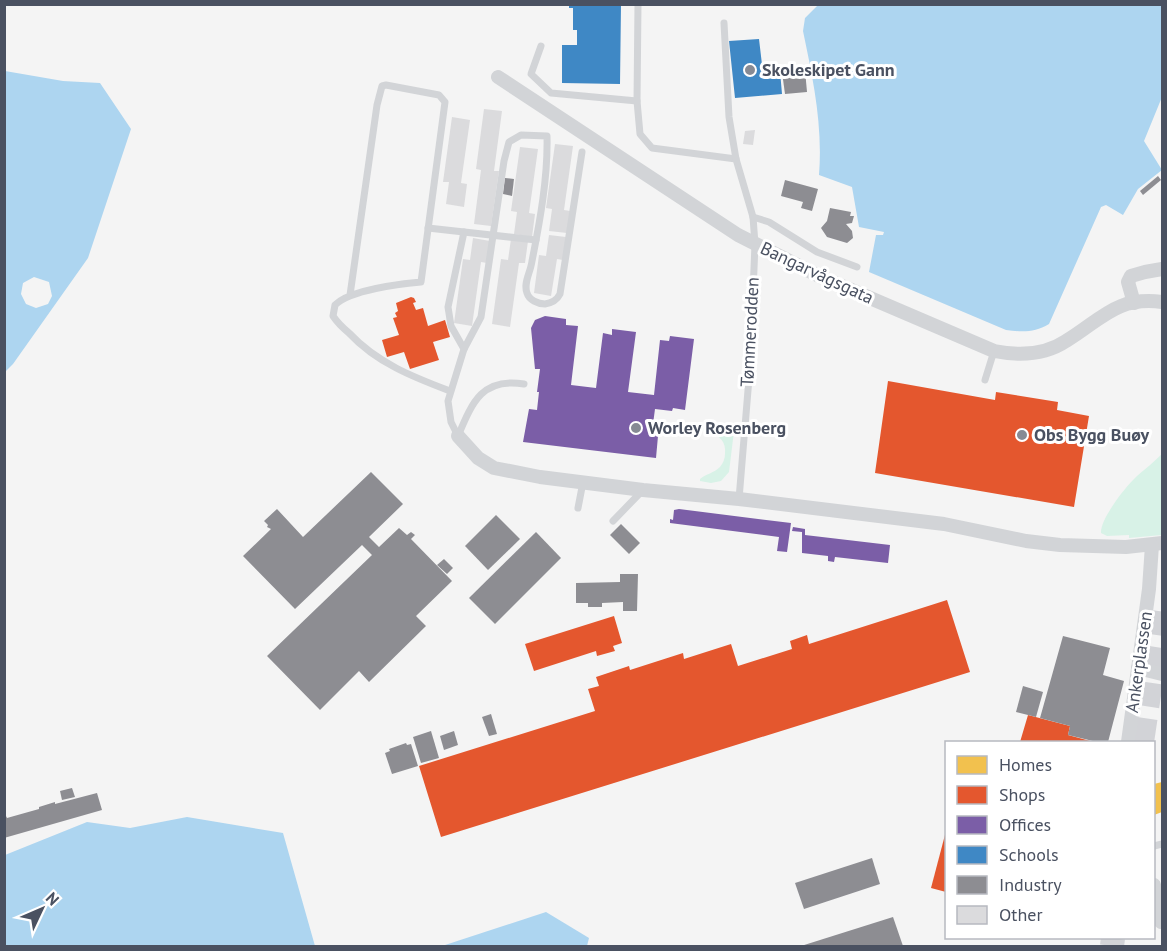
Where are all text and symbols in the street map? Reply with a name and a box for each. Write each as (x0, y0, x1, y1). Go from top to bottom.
place label: Skoleskipet Gann (762, 58, 895, 81)
marker: Skoleskipet Gann (743, 63, 757, 77)
street label: Bangarvågsgata (757, 236, 878, 309)
street label: Tømmerodden (735, 277, 764, 387)
place label: Worley Rosenberg (648, 416, 786, 439)
marker: Worley Rosenberg (629, 421, 643, 435)
place label: Obs Bygg Buøy (1034, 423, 1150, 446)
marker: Obs Bygg Buøy (1015, 428, 1029, 442)
street label: Ankerplassen (1120, 610, 1157, 714)
legend (945, 741, 1155, 939)
text: Homes (999, 753, 1052, 776)
text: Shops (999, 783, 1045, 806)
text: Offices (999, 813, 1051, 836)
text: Schools (999, 843, 1059, 866)
text: Industry (999, 873, 1062, 896)
north arrow (12, 879, 72, 939)
text: N (42, 888, 64, 909)
text: Other (999, 903, 1043, 926)

